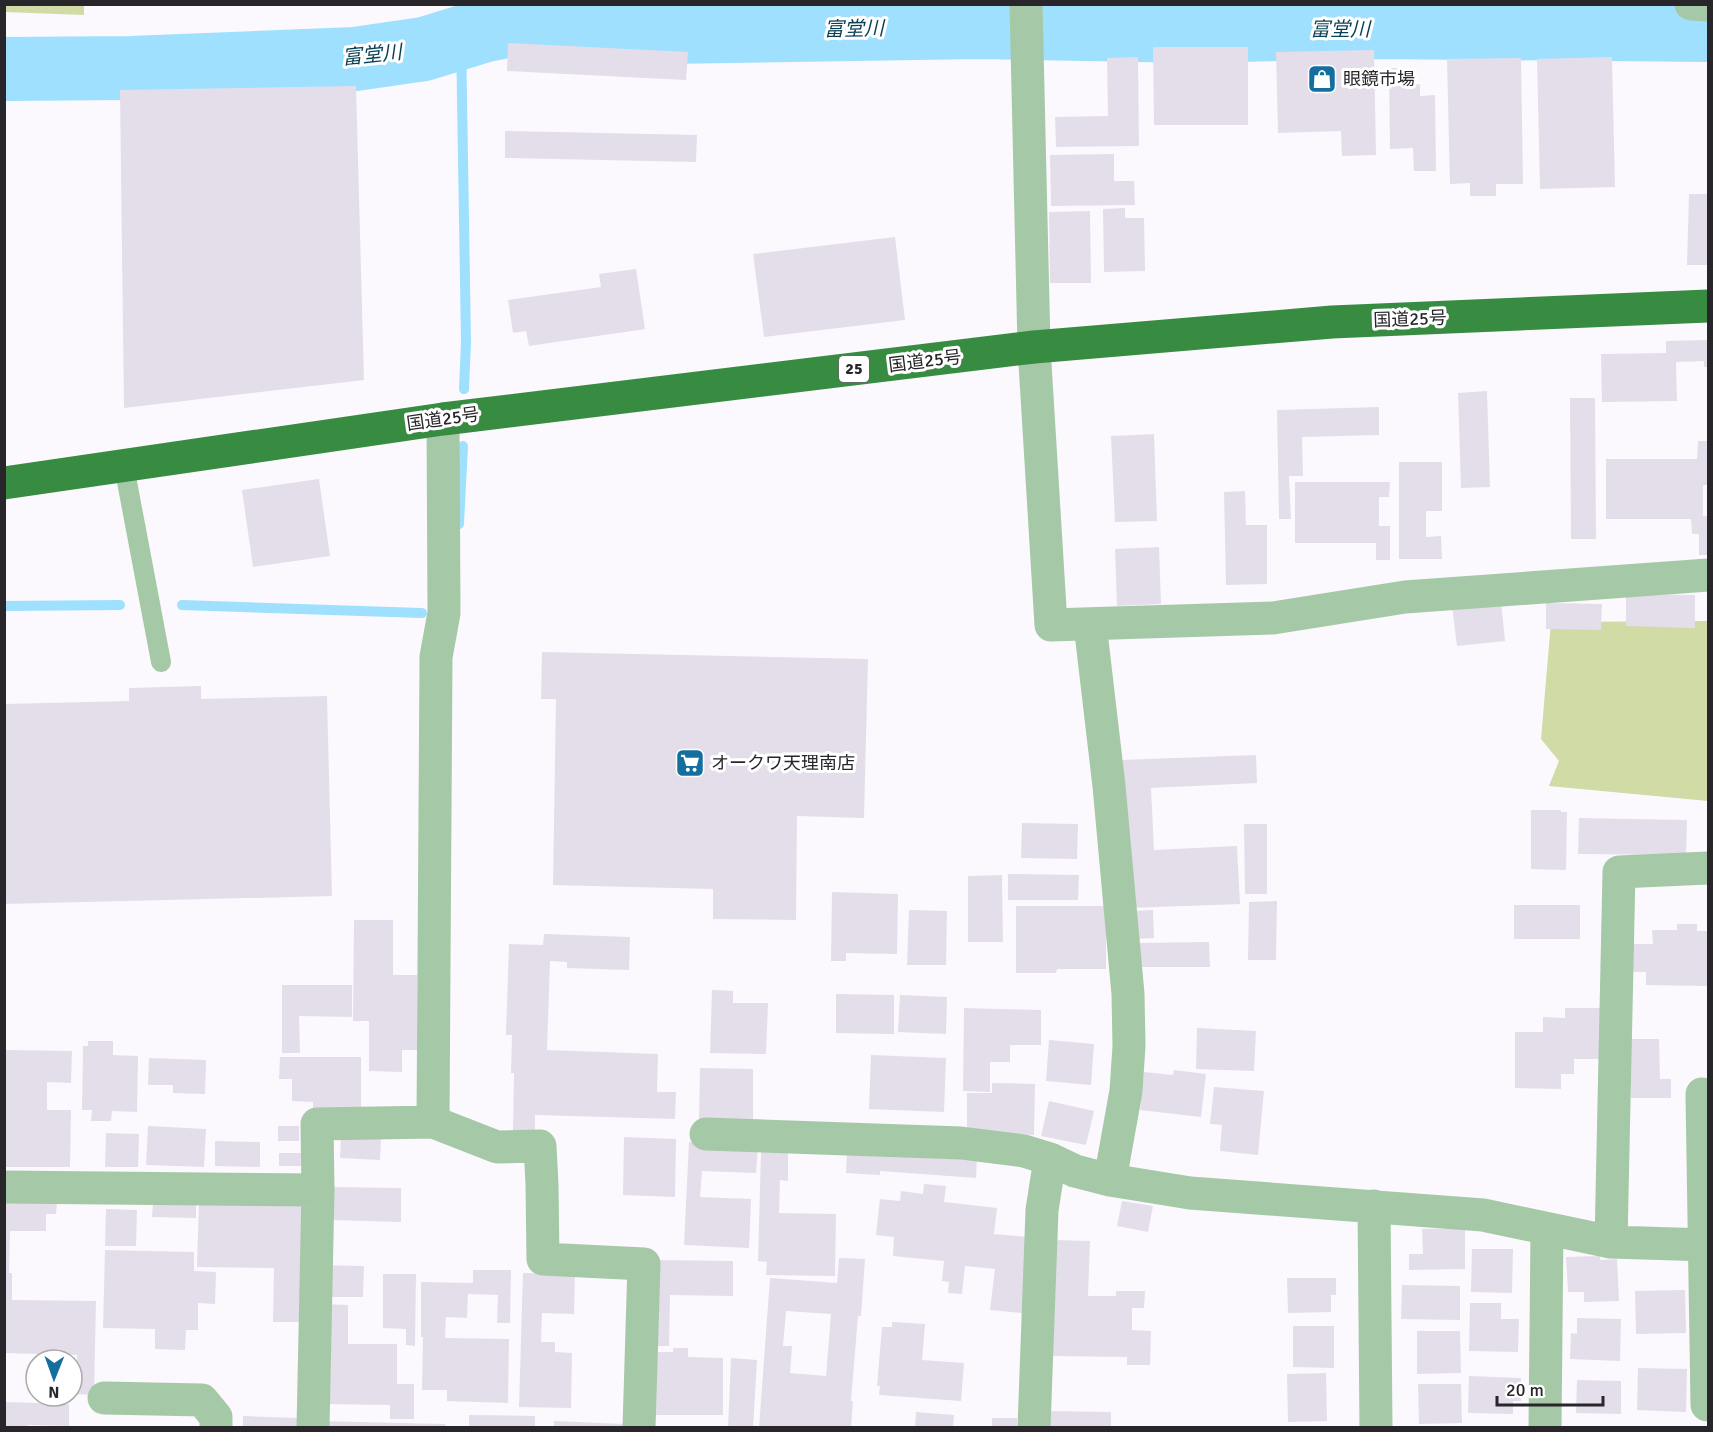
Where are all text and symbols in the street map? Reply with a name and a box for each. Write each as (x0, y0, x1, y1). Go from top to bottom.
water label: 富堂川 (824, 16, 886, 42)
water label: 富堂川 (1310, 17, 1372, 42)
water label: 富堂川 (341, 39, 405, 71)
shop icon: 眼鏡市場 (1306, 63, 1338, 95)
place label: 眼鏡市場 (1343, 68, 1415, 90)
street label: 国道25号 (1373, 307, 1447, 331)
street label: 国道25号 (887, 346, 963, 376)
road number: 25 (839, 356, 869, 382)
street label: 国道25号 (405, 403, 481, 435)
supermarket icon: オークワ天理南店 (674, 747, 706, 779)
place label: オークワ天理南店 (711, 752, 855, 774)
north arrow (24, 1348, 84, 1408)
scale bar (1497, 1369, 1604, 1407)
text: 20 m (1506, 1379, 1544, 1401)
text: N (48, 1382, 59, 1402)

